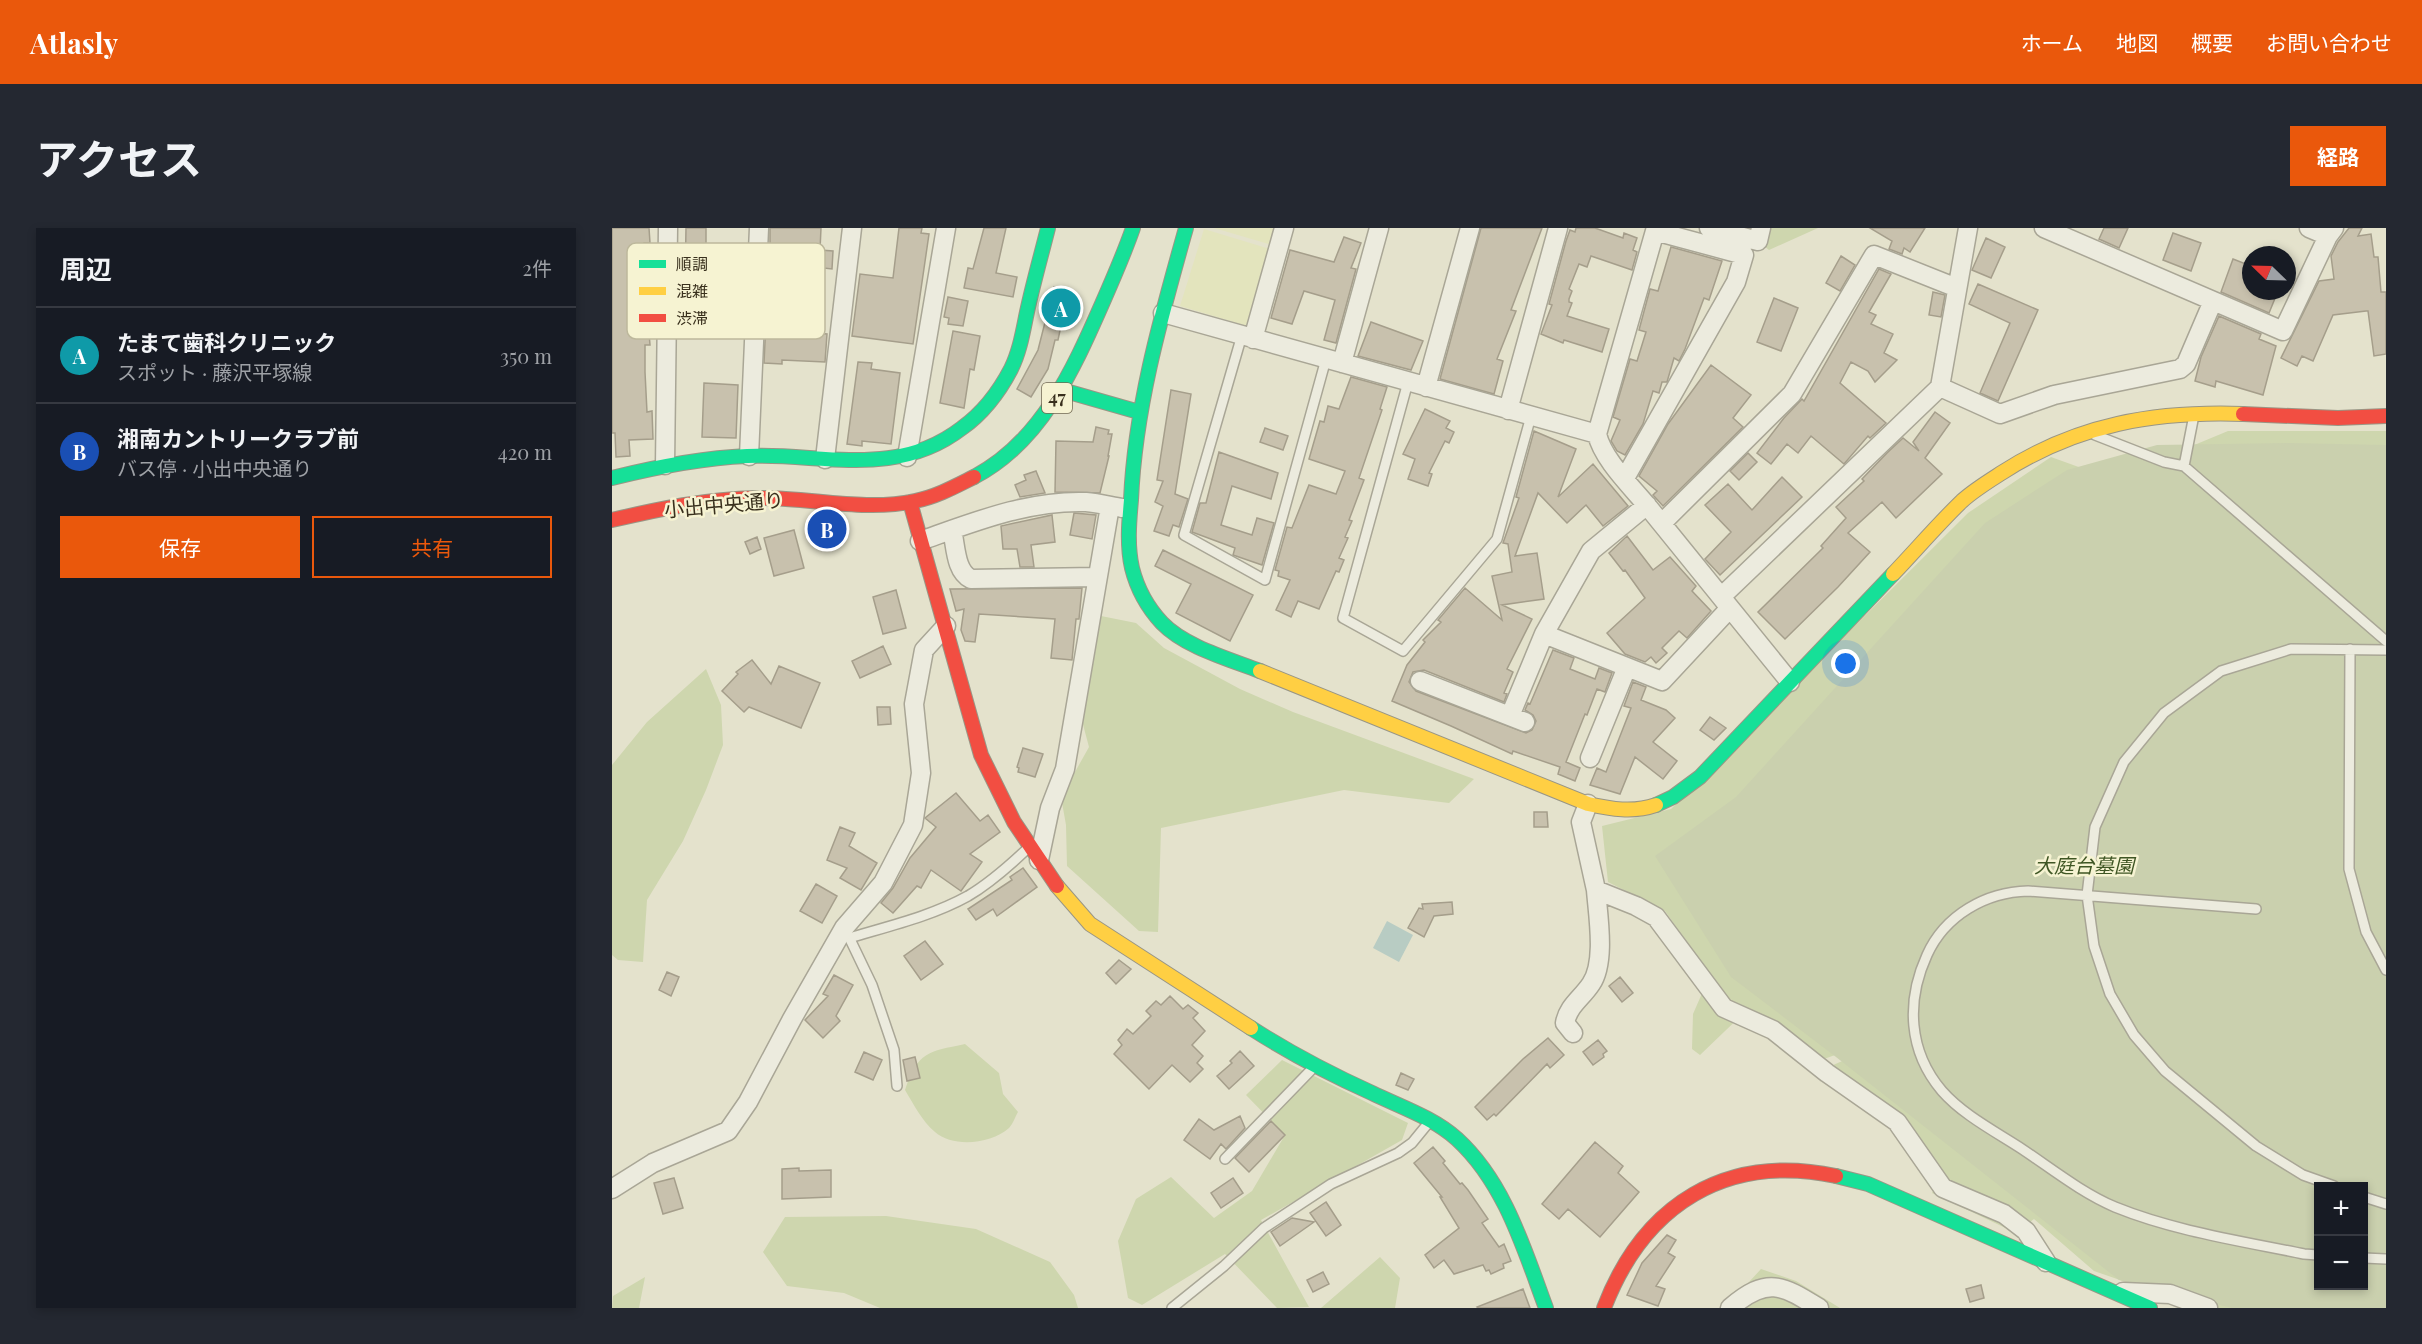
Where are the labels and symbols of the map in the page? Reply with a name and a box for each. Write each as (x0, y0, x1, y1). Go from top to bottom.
legend (627, 243, 825, 339)
north arrow (2242, 246, 2296, 300)
text: 順調 (676, 253, 708, 274)
text: 混雑 (676, 280, 708, 301)
pin: A (1042, 286, 1080, 331)
text: 渋滞 (676, 307, 708, 328)
road number: 47 (1042, 383, 1072, 413)
street label: 小出中央通り (663, 485, 785, 522)
pin: B (808, 506, 846, 552)
your location (1831, 649, 1860, 678)
park label: 大庭台墓園 (2034, 851, 2137, 878)

